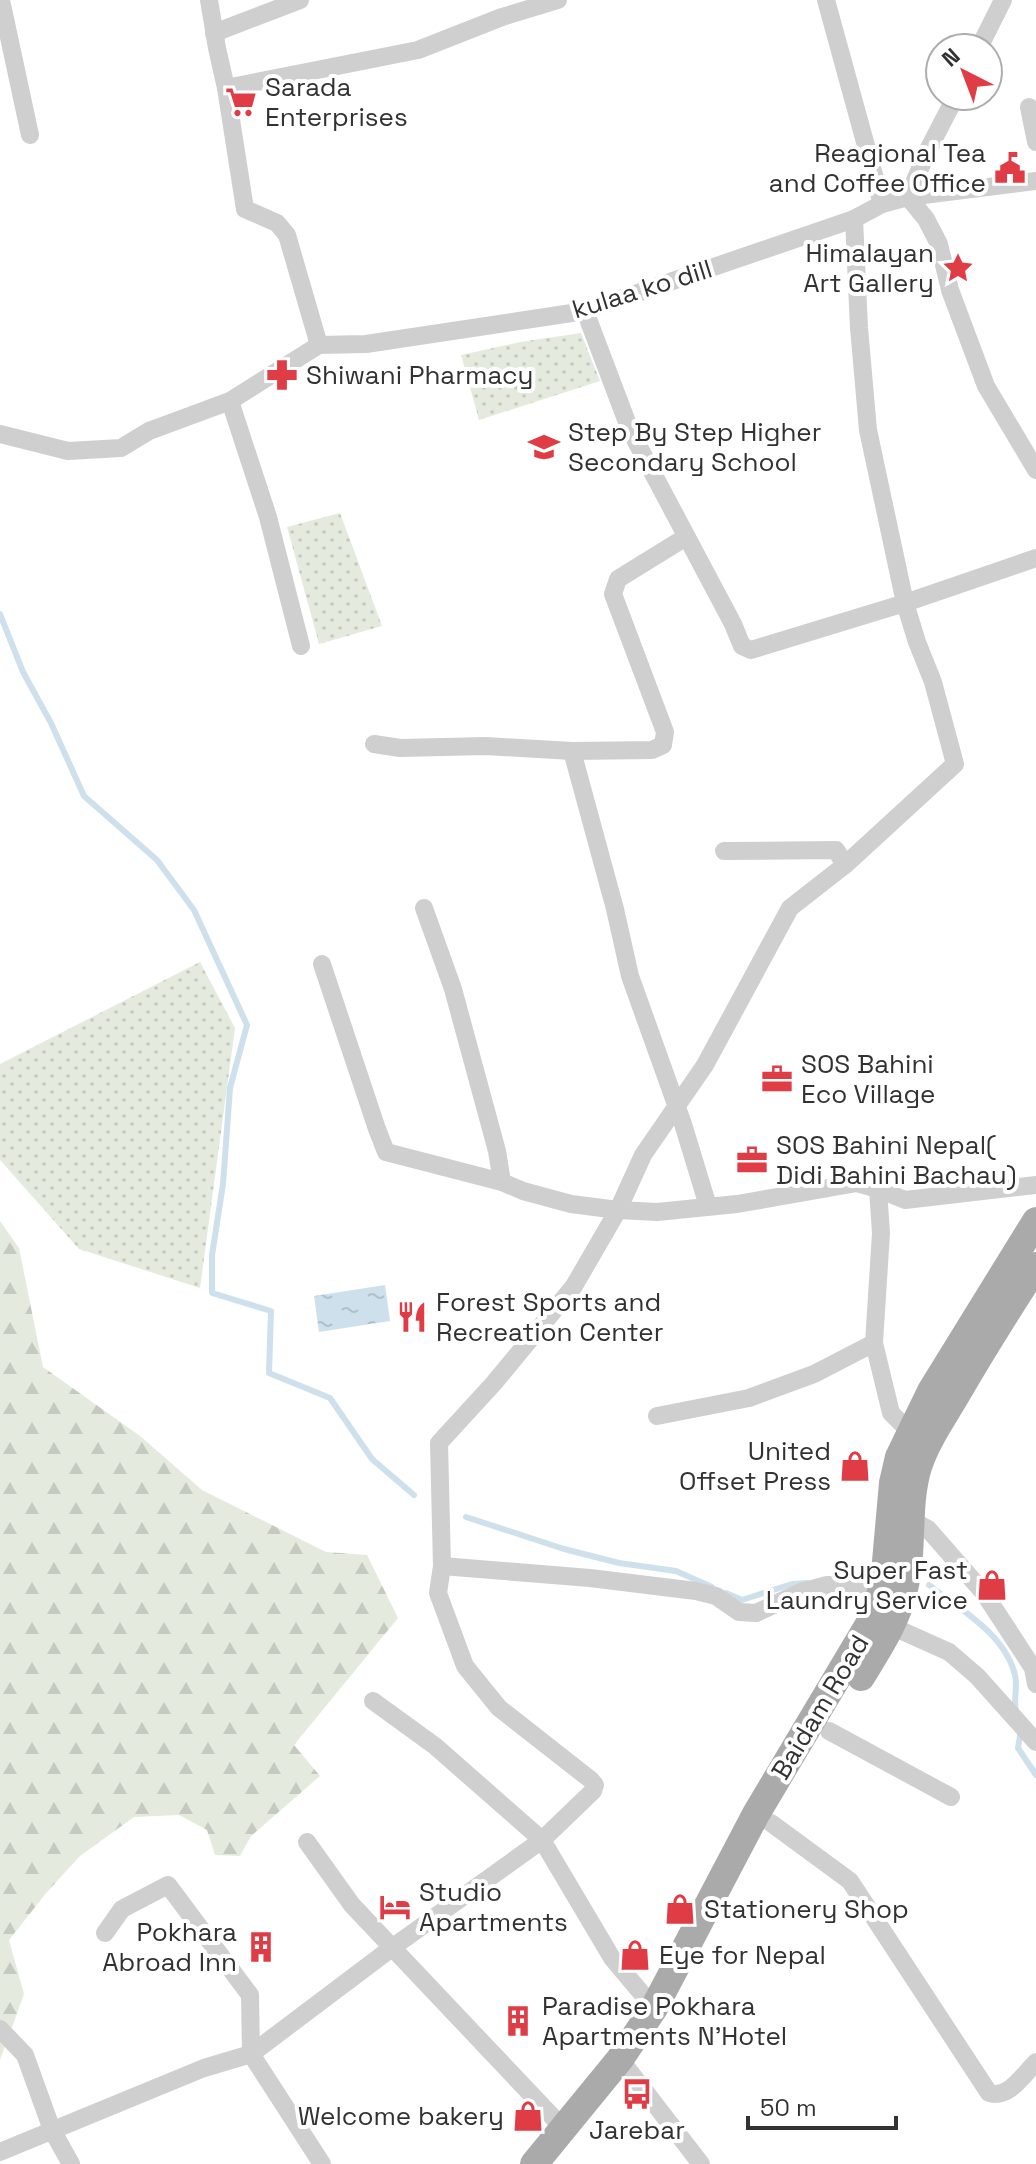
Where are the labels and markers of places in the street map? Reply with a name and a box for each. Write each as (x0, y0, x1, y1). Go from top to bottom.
place label: Sarada Enterprises (265, 70, 408, 134)
supermarket icon: Sarada Enterprises (224, 85, 258, 119)
place label: Reagional Tea and Coffee Office (769, 136, 986, 200)
public building icon: Reagional Tea and Coffee Office (993, 151, 1027, 185)
place label: Himalayan Art Gallery (803, 236, 934, 300)
place icon: Himalayan Art Gallery (941, 251, 975, 285)
pharmacy icon: Shiwani Pharmacy (265, 358, 299, 392)
place label: Shiwani Pharmacy (306, 358, 534, 392)
place label: Step By Step Higher Secondary School (568, 415, 822, 479)
school or university icon: Step By Step Higher Secondary School (527, 430, 561, 464)
place label: SOS Bahini Eco Village (801, 1047, 935, 1111)
office icon: SOS Bahini Eco Village (760, 1062, 794, 1096)
place label: SOS Bahini Nepal( Didi Bahini Bachau) (776, 1128, 1016, 1192)
office icon: SOS Bahini Nepal( Didi Bahini Bachau) (735, 1143, 769, 1177)
place label: Forest Sports and Recreation Center (436, 1285, 664, 1349)
restaurant icon: Forest Sports and Recreation Center (395, 1300, 429, 1334)
place label: United Offset Press (679, 1434, 831, 1498)
shop icon: United Offset Press (838, 1449, 872, 1483)
place label: Super Fast Laundry Service (766, 1553, 968, 1617)
shop icon: Super Fast Laundry Service (975, 1568, 1009, 1602)
place label: Studio Apartments (419, 1875, 568, 1939)
hotel icon: Studio Apartments (378, 1890, 412, 1924)
shop icon: Stationery Shop (663, 1892, 697, 1926)
place label: Stationery Shop (704, 1892, 909, 1926)
place label: Pokhara Abroad Inn (102, 1915, 237, 1979)
building icon: Pokhara Abroad Inn (244, 1930, 278, 1964)
shop icon: Eye for Nepal (618, 1938, 652, 1972)
place label: Eye for Nepal (659, 1938, 826, 1972)
place label: Paradise Pokhara Apartments N'Hotel (542, 1989, 787, 2053)
building icon: Paradise Pokhara Apartments N'Hotel (501, 2004, 535, 2038)
bus stop icon: Jarebar (620, 2077, 654, 2111)
place label: Welcome bakery (298, 2099, 504, 2133)
shop icon: Welcome bakery (511, 2099, 545, 2133)
place label: Jarebar (589, 2113, 685, 2147)

